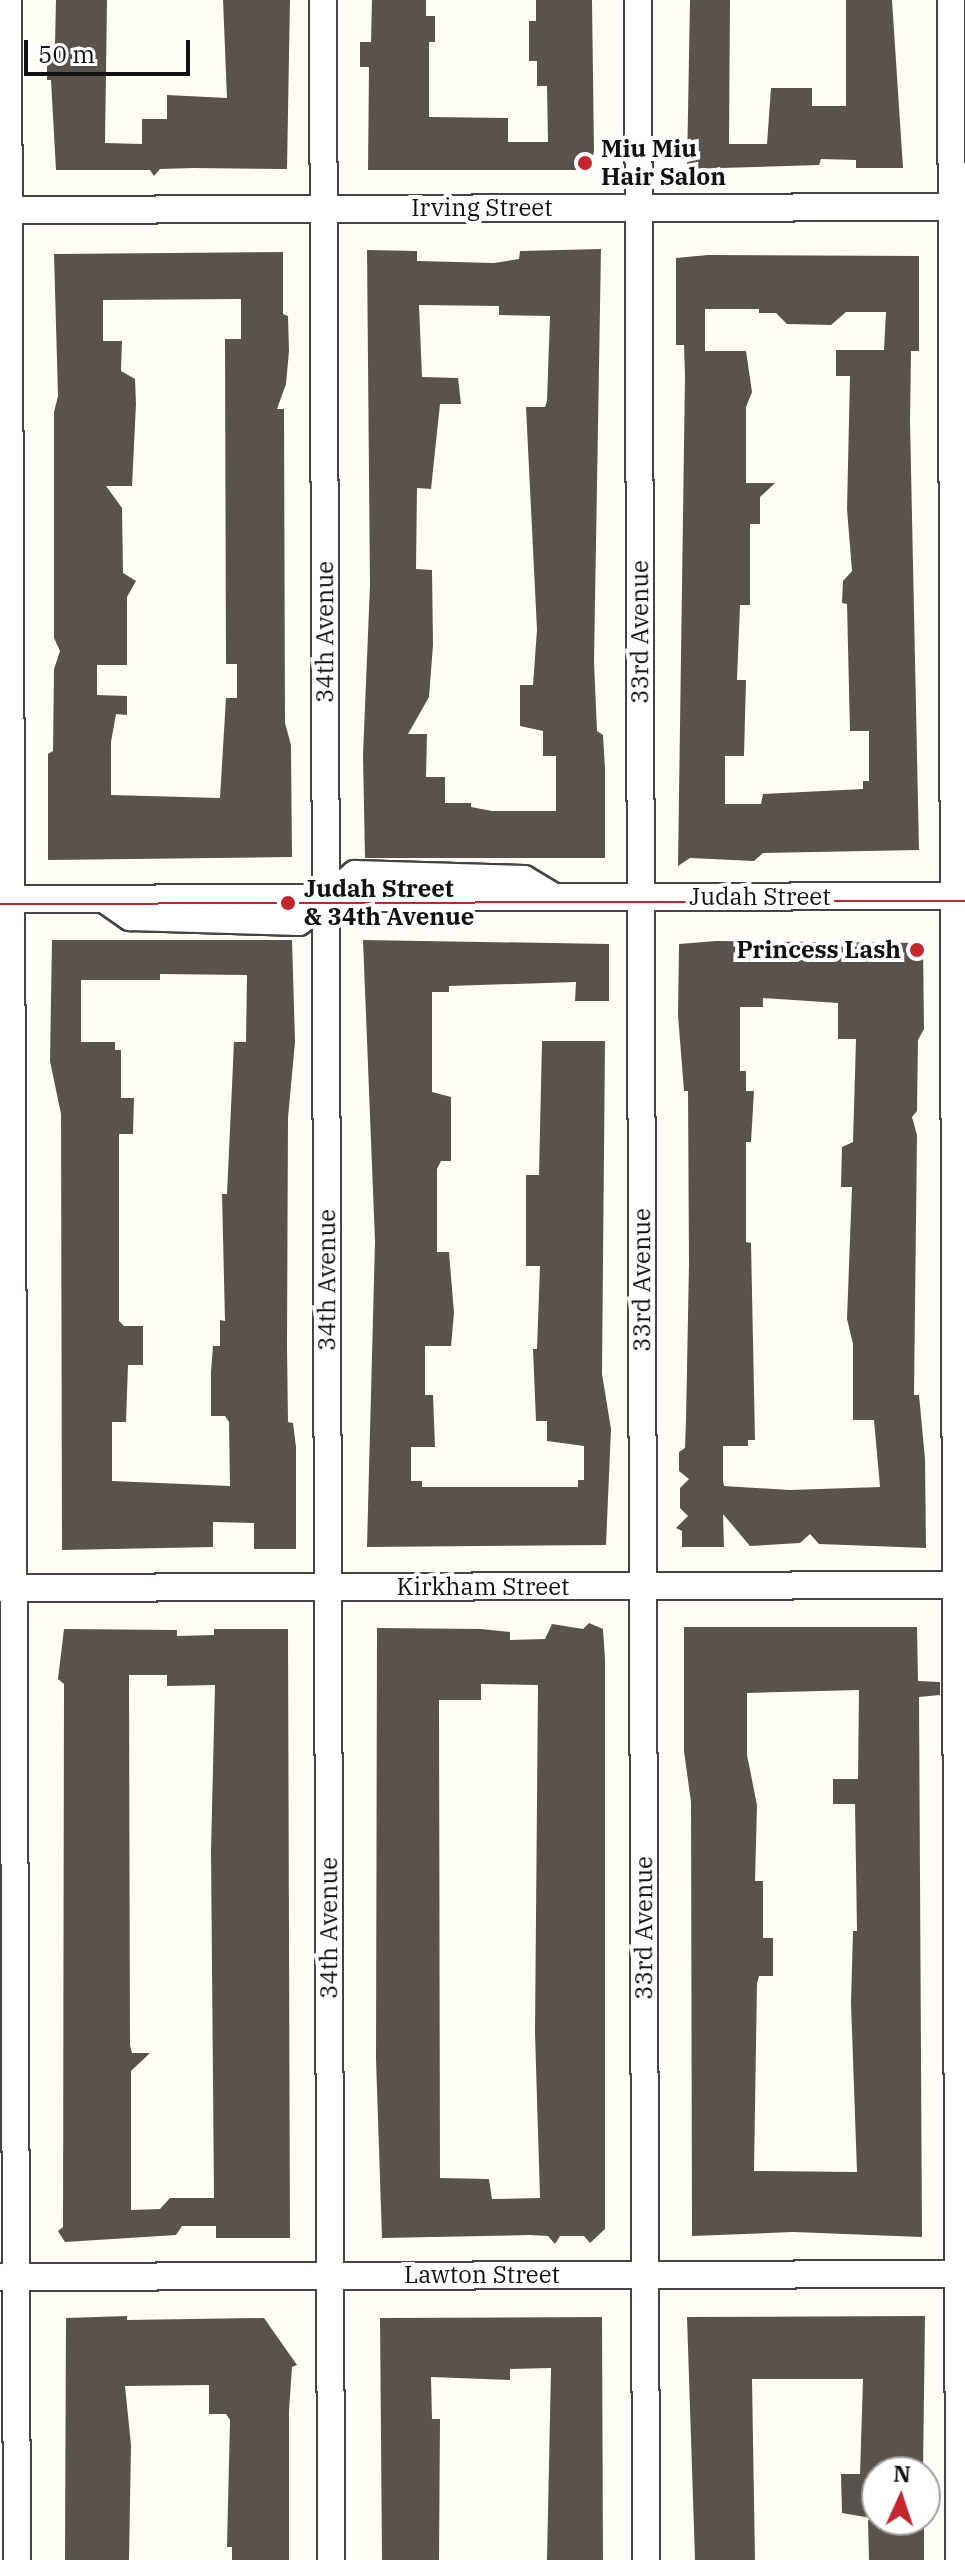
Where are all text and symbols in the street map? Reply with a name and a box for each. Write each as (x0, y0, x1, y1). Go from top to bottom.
scale bar (28, 24, 194, 74)
text: 50 m (38, 38, 95, 70)
place label: Miu Miu Hair Salon (601, 135, 726, 191)
marker: Miu Miu Hair Salon (576, 154, 594, 172)
street label: Irving Street (411, 194, 553, 222)
street label: 33rd Avenue (626, 560, 654, 704)
street label: 34th Avenue (311, 561, 339, 703)
place label: Judah Street & 34th Avenue (304, 875, 474, 931)
street label: Judah Street (689, 883, 831, 911)
marker: Judah Street & 34th Avenue (279, 894, 297, 912)
place label: Princess Lash (736, 936, 901, 964)
marker: Princess Lash (908, 941, 926, 959)
street label: 33rd Avenue (628, 1208, 656, 1352)
street label: 34th Avenue (313, 1209, 341, 1351)
street label: Kirkham Street (396, 1573, 570, 1601)
street label: 33rd Avenue (630, 1856, 658, 2000)
street label: 34th Avenue (315, 1857, 343, 1999)
street label: Lawton Street (404, 2261, 560, 2289)
north arrow (861, 2456, 941, 2536)
text: N (893, 2459, 912, 2488)

